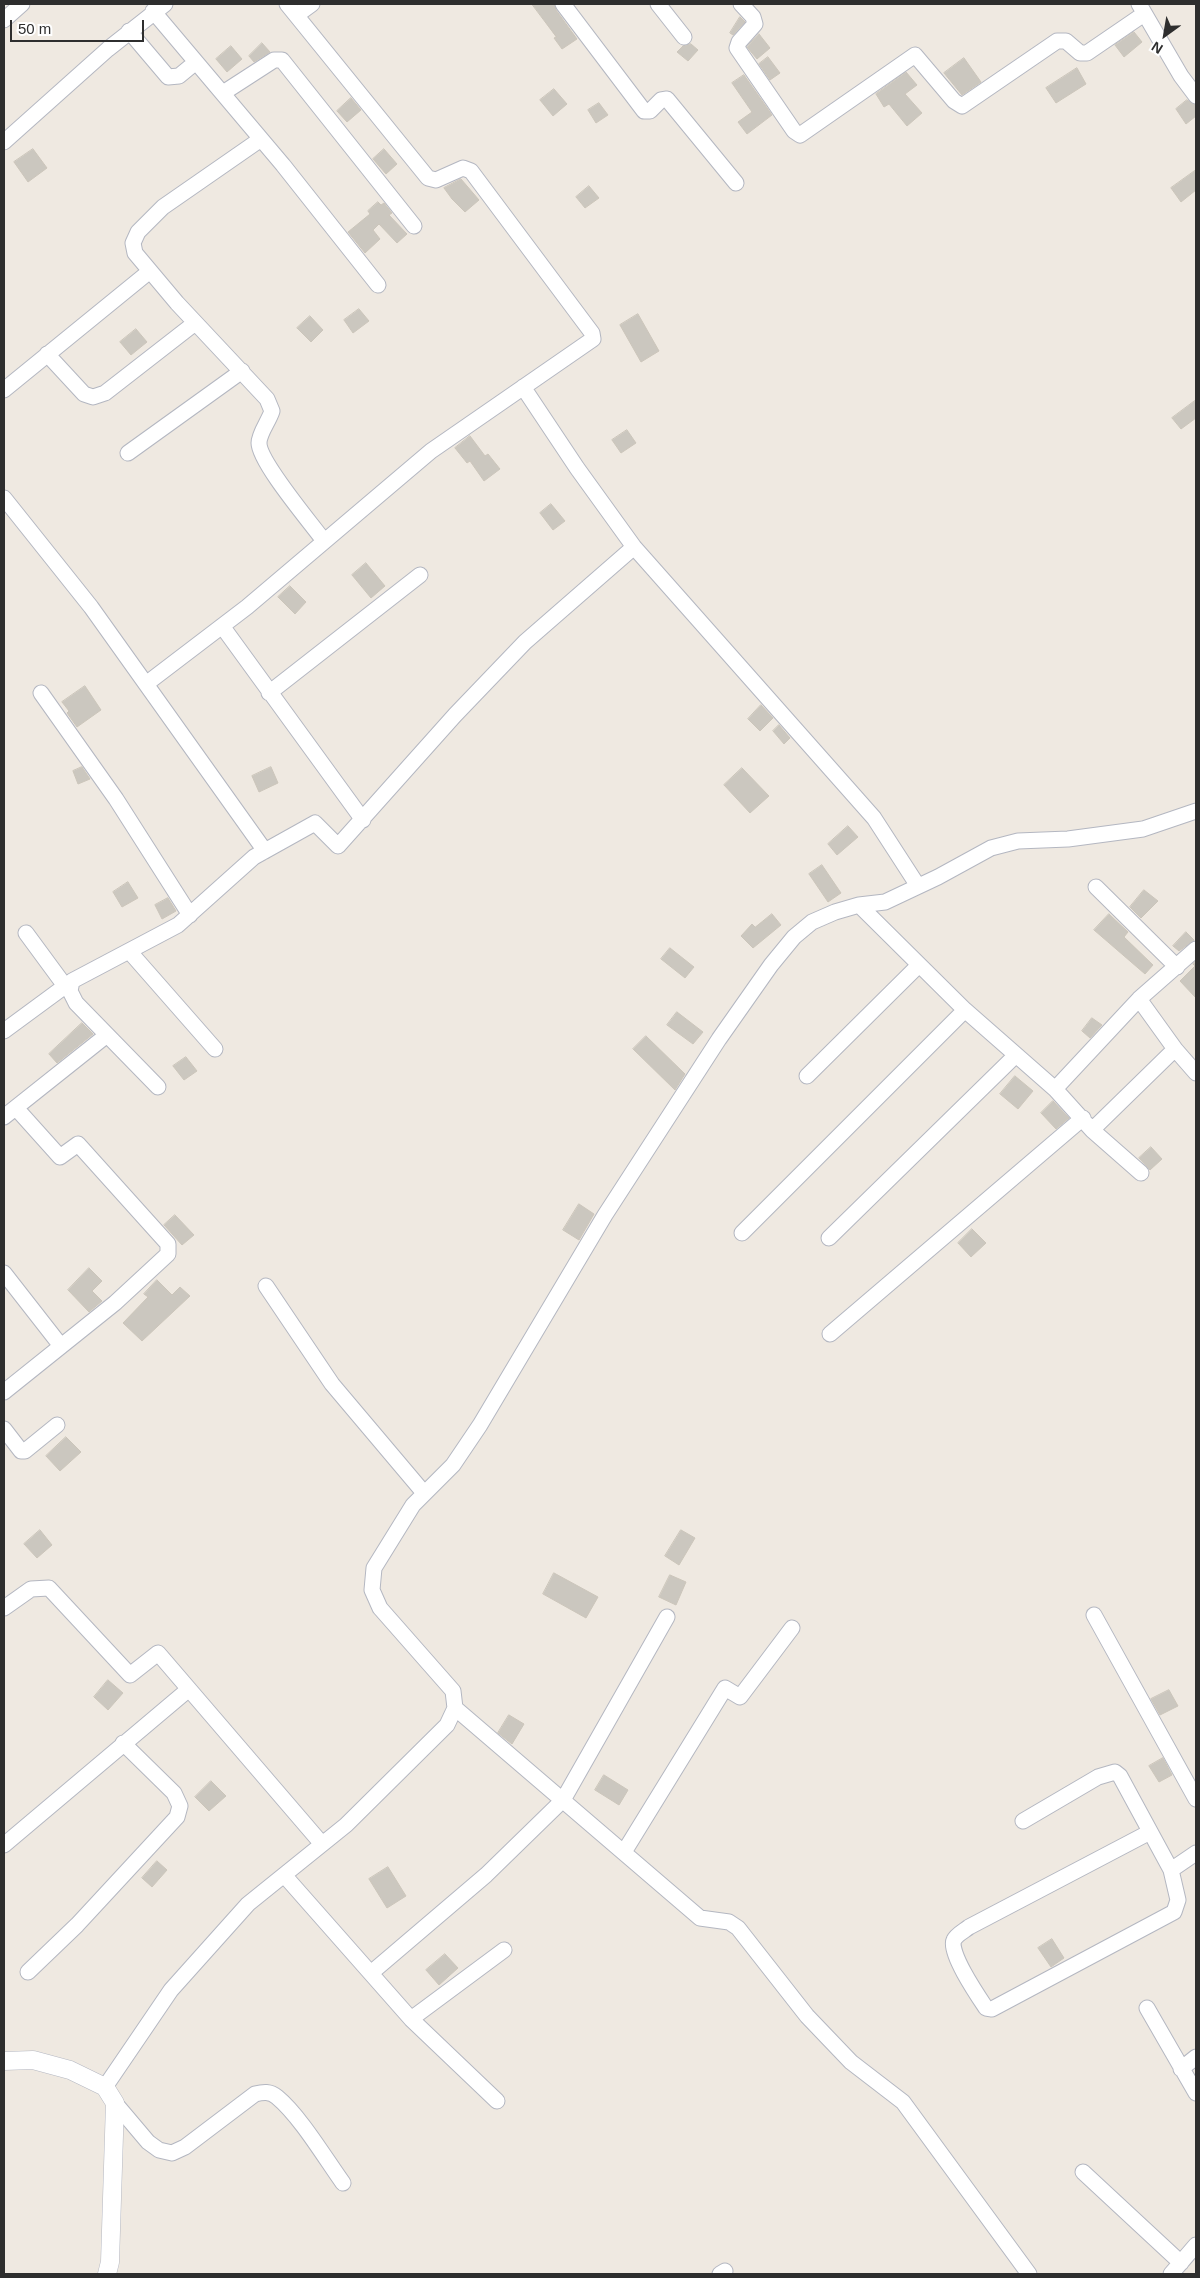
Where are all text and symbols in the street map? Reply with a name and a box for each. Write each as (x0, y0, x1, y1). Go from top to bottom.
scale bar (12, 10, 146, 42)
north arrow (1140, 10, 1190, 60)
text: 50 m (18, 20, 51, 37)
text: N (1149, 38, 1166, 57)

